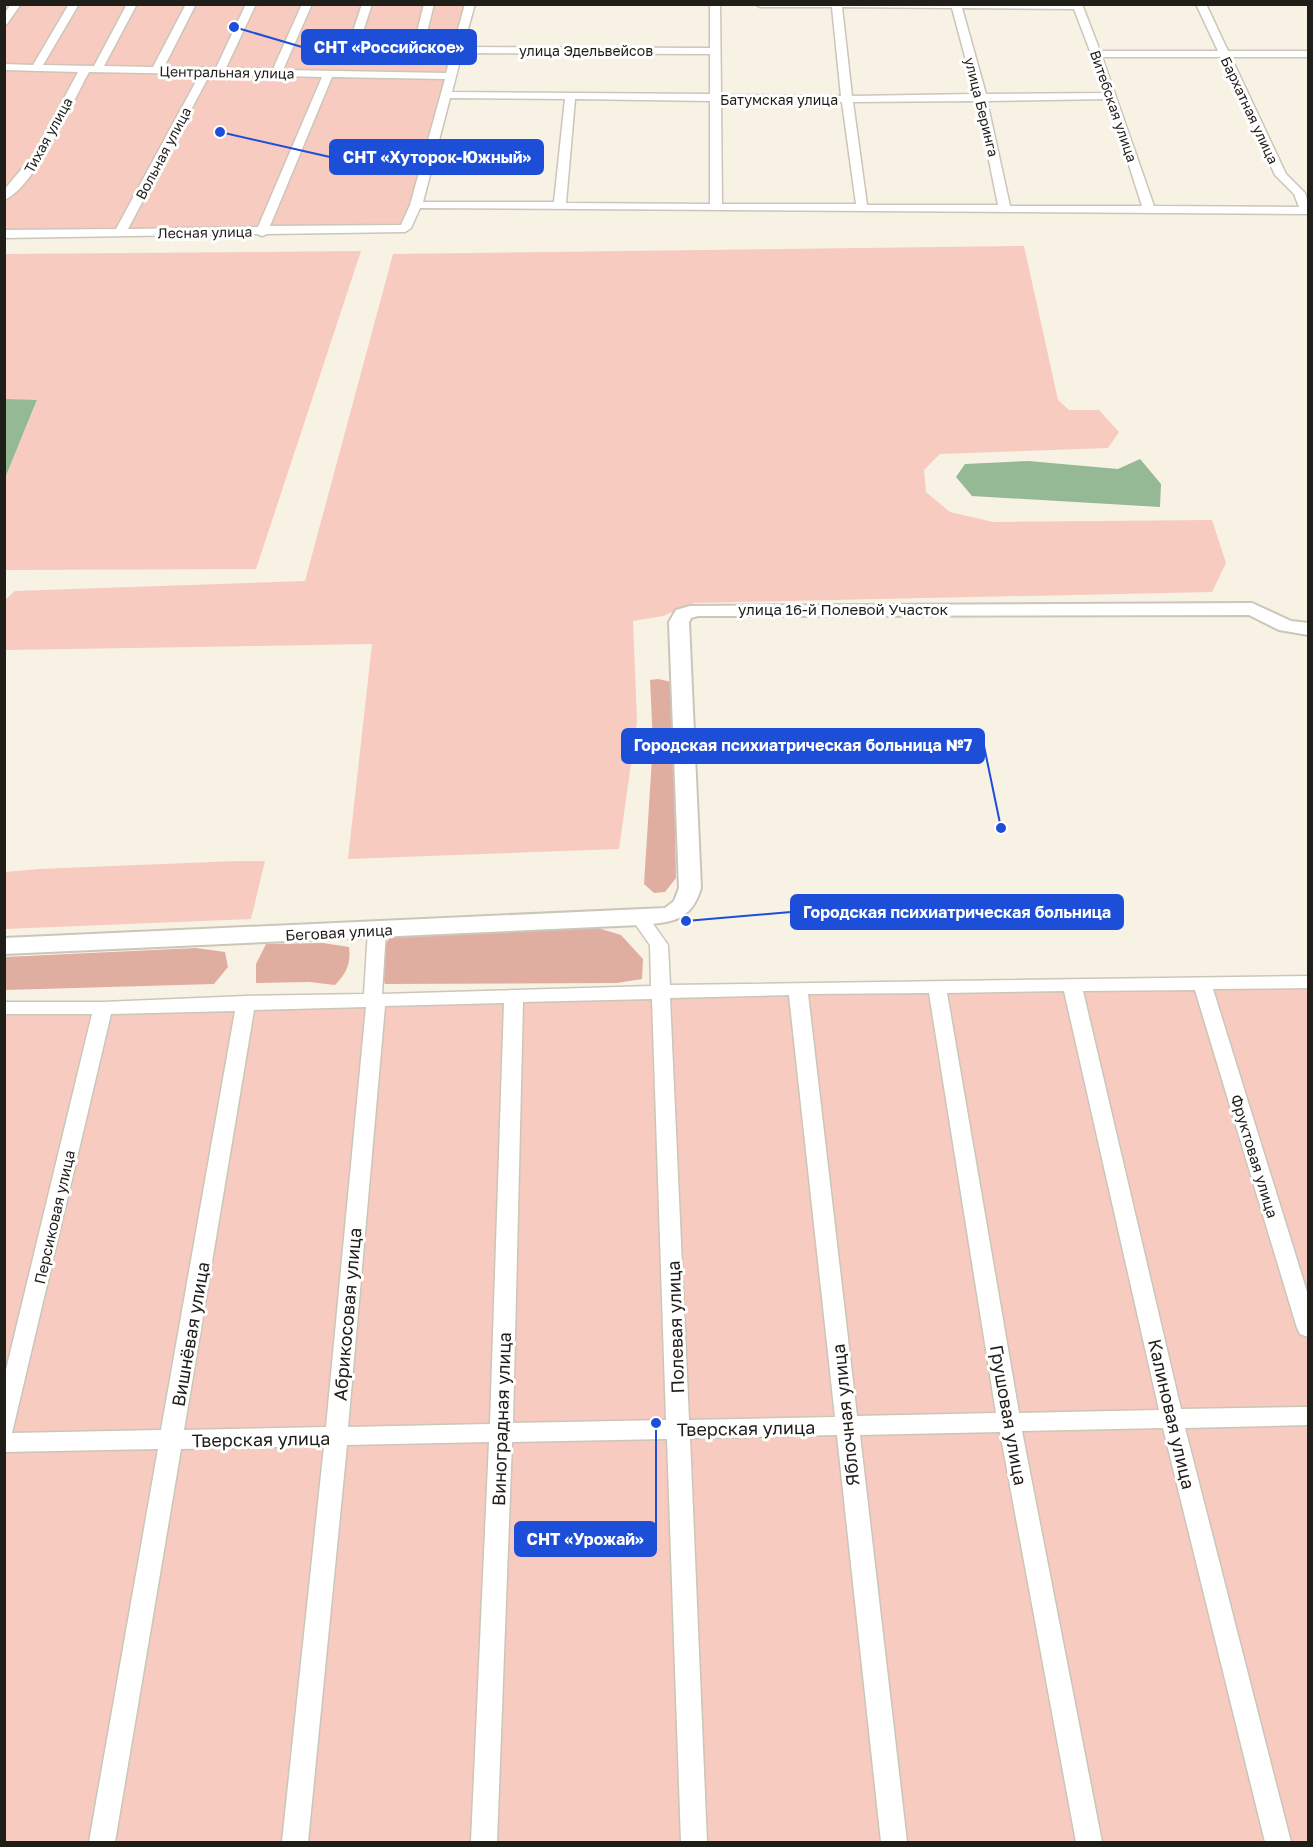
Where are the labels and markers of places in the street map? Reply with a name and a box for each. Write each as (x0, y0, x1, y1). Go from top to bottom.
callout: СНТ «Российское» (302, 30, 476, 64)
callout: СНТ «Хуторок-Южный» (330, 140, 543, 174)
callout: Городская психиатрическая больница №7 (622, 729, 984, 763)
callout: Городская психиатрическая больница (791, 895, 1123, 929)
callout: СНТ «Урожай» (515, 1522, 656, 1556)

